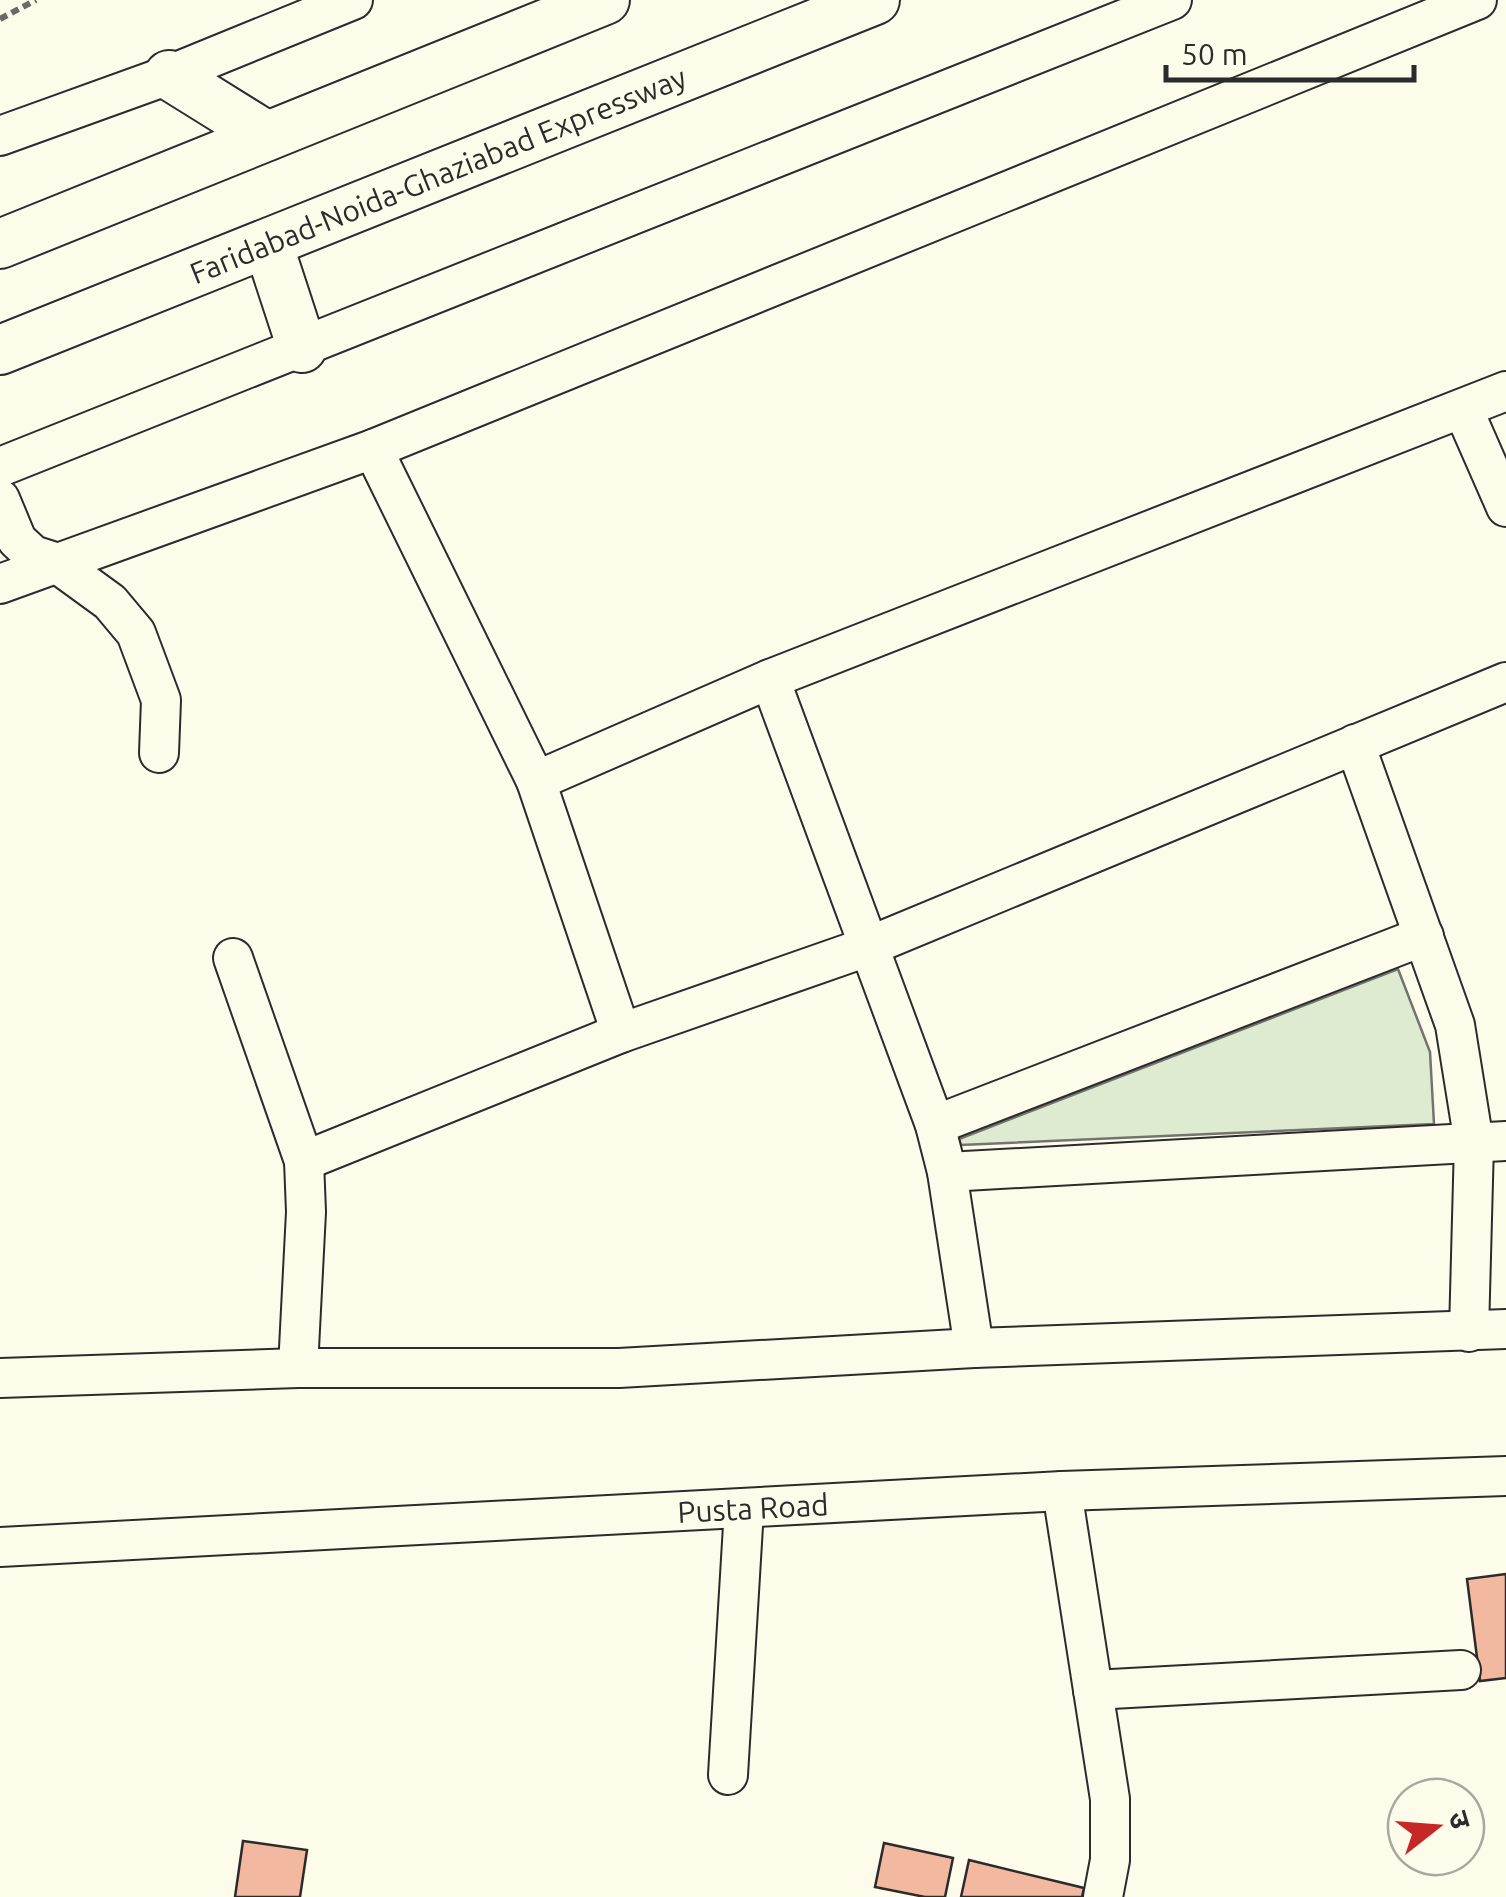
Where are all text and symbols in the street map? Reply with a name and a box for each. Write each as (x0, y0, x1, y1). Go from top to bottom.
scale bar (1166, 20, 1414, 82)
text: 50 m (1181, 37, 1248, 71)
street label: Faridabad-Noida-Ghaziabad Expressway (185, 60, 691, 290)
street label: Pusta Road (677, 1487, 829, 1529)
north arrow (1386, 1777, 1486, 1877)
text: उ (1443, 1807, 1478, 1832)

